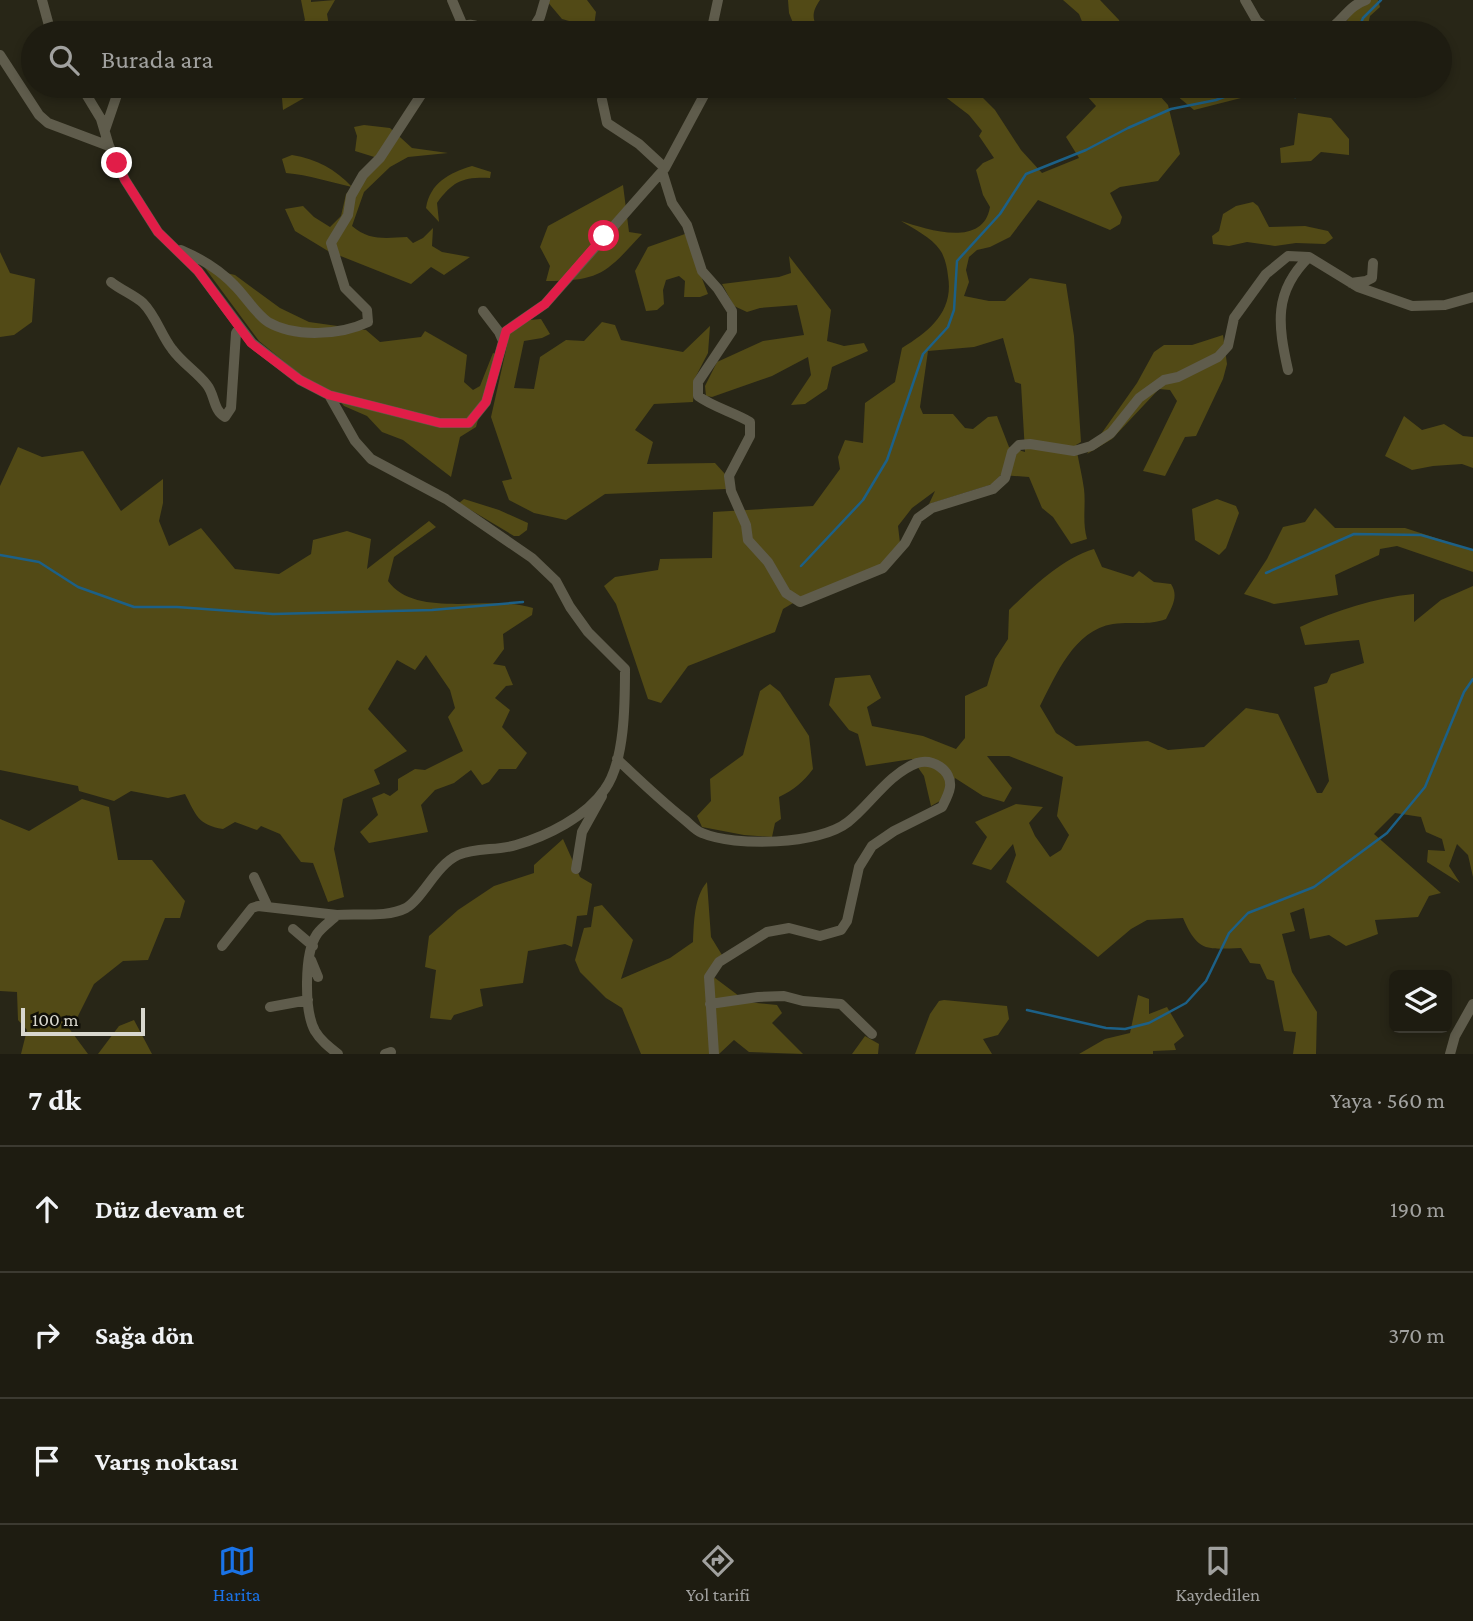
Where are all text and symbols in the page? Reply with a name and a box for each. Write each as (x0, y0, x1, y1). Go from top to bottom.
search box (21, 21, 1452, 98)
icon: search (45, 41, 83, 79)
text: Burada ara (101, 45, 213, 74)
route end (101, 147, 132, 178)
route start (588, 220, 619, 251)
map controls (1389, 970, 1452, 1033)
button: layers (1389, 970, 1452, 1033)
scale bar (21, 1005, 145, 1037)
text: 100 m (32, 1009, 79, 1030)
text: 7 dk (28, 1083, 81, 1116)
text: Yaya · 560 m (1330, 1087, 1445, 1113)
icon: ahead (28, 1190, 66, 1228)
text: Düz devam et (95, 1195, 244, 1224)
text: 190 m (1390, 1196, 1445, 1222)
icon: right (28, 1316, 66, 1354)
text: Sağa dön (95, 1321, 194, 1350)
text: 370 m (1388, 1322, 1445, 1348)
icon: arrive (28, 1442, 66, 1480)
text: Varış noktası (95, 1447, 238, 1476)
tab: Harita (213, 1542, 261, 1605)
tab: Yol tarifi (686, 1542, 750, 1605)
tab: Kaydedilen (1175, 1542, 1260, 1605)

